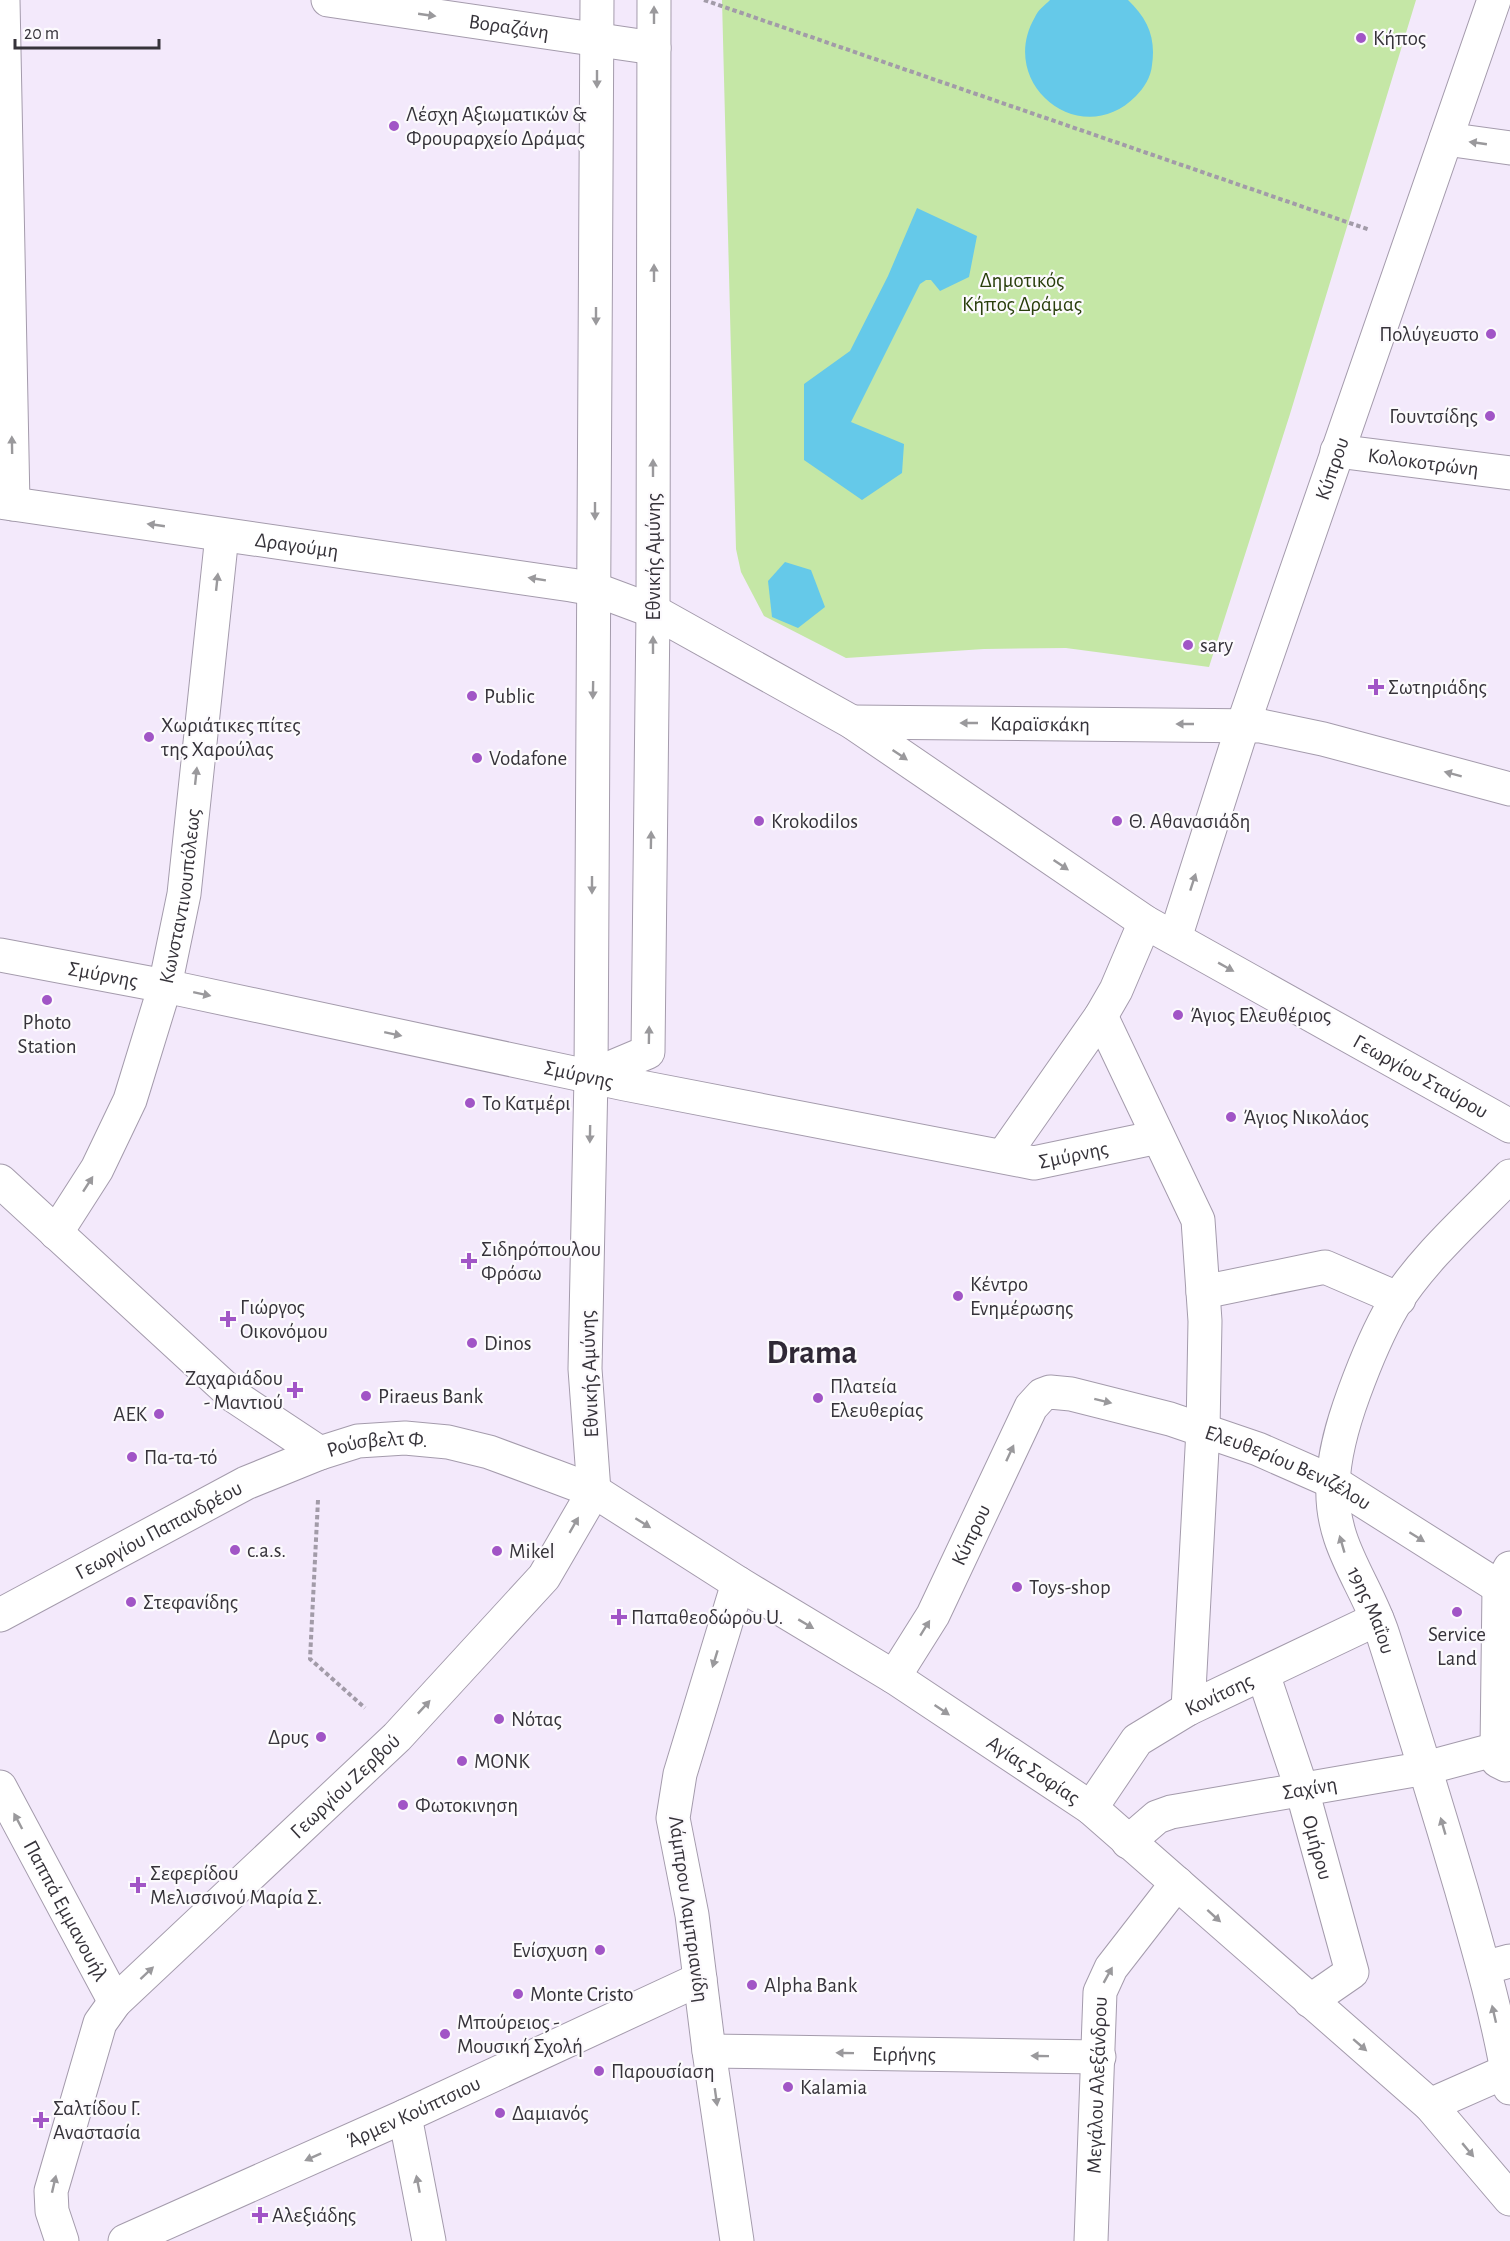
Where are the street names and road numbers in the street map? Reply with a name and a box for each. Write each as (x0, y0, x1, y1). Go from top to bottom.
street label: Βοραζάνη (468, 11, 550, 43)
street label: Κύπρου (1312, 435, 1353, 503)
street label: Κολοκοτρώνη (1367, 445, 1480, 480)
street label: Εθνικής Αμύνης (643, 493, 664, 621)
street label: Δραγούμη (254, 529, 340, 562)
street label: Καραϊσκάκη (990, 713, 1090, 735)
street label: Κωνσταντινουπόλεως (156, 808, 204, 986)
street label: Σμύρνης (67, 958, 140, 992)
street label: Γεωργίου Σταύρου (1350, 1031, 1492, 1123)
street label: Σμύρνης (542, 1057, 615, 1092)
street label: Σμύρνης (1037, 1138, 1110, 1173)
street label: Εθνικής Αμύνης (577, 1310, 602, 1438)
street label: Ελευθερίου Βενιζέλου (1202, 1422, 1375, 1514)
street label: Ρούσβελτ Φ. (324, 1428, 429, 1461)
street label: Γεωργίου Παπανδρέου (72, 1477, 246, 1584)
street label: Κύπρου (948, 1501, 995, 1569)
street label: 19ης Μαΐου (1343, 1564, 1398, 1656)
street label: Κονίτσης (1182, 1670, 1256, 1720)
street label: Γεωργίου Ζερβού (286, 1730, 404, 1843)
street label: Αγίας Σοφίας (983, 1732, 1084, 1808)
street label: Σαχίνη (1281, 1774, 1339, 1804)
street label: Ομήρου (1298, 1813, 1336, 1882)
street label: Λάμπρου Λαμπριανίδη (665, 1814, 712, 2004)
street label: Παππά Εμμανουήλ (20, 1837, 112, 1985)
street label: Μεγάλου Αλεξάνδρου (1083, 1996, 1111, 2174)
street label: Ειρήνης (872, 2044, 936, 2065)
street label: Άρμεν Κούπτσιου (343, 2072, 484, 2152)

